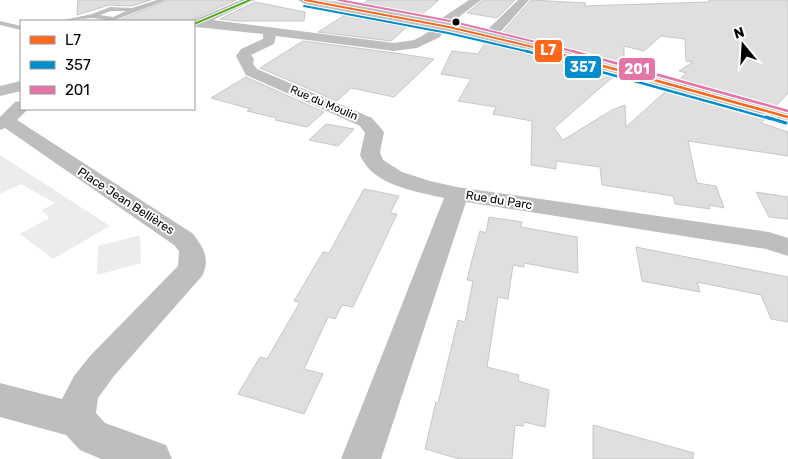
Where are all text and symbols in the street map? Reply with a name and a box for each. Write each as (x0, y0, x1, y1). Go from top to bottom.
unlabelled marker (451, 17, 461, 27)
legend (20, 20, 195, 110)
north arrow (718, 20, 768, 70)
text: N (732, 23, 747, 43)
text: L7 (65, 31, 81, 49)
line badge: L7 (534, 39, 563, 63)
text: L7 (540, 42, 556, 59)
line badge: 357 (564, 55, 602, 79)
text: 357 (65, 56, 91, 74)
line badge: 201 (618, 57, 656, 81)
text: 357 (570, 59, 596, 76)
text: 201 (624, 61, 650, 78)
text: 201 (65, 81, 90, 99)
street label: Rue du Moulin (288, 83, 360, 123)
street label: Place Jean Bellières (75, 165, 177, 237)
street label: Rue du Parc (465, 188, 534, 212)

